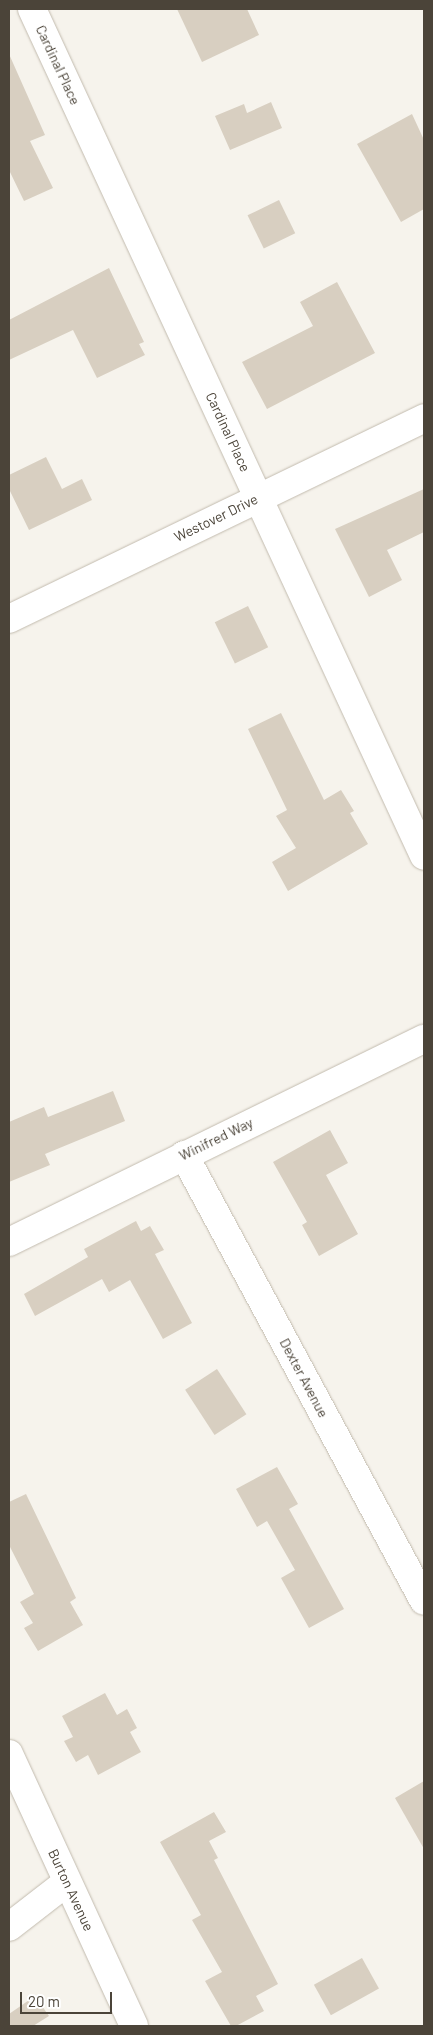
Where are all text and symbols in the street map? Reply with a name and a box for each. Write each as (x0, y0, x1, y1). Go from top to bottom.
street label: Cardinal Place (32, 23, 84, 107)
street label: Cardinal Place (202, 390, 254, 474)
street label: Westover Drive (171, 491, 261, 545)
street label: Winifred Way (176, 1114, 256, 1164)
street label: Dexter Avenue (276, 1336, 332, 1420)
street label: Burton Avenue (45, 1846, 97, 1934)
scale bar (22, 1982, 115, 2014)
text: 20 m (28, 1992, 60, 2010)

